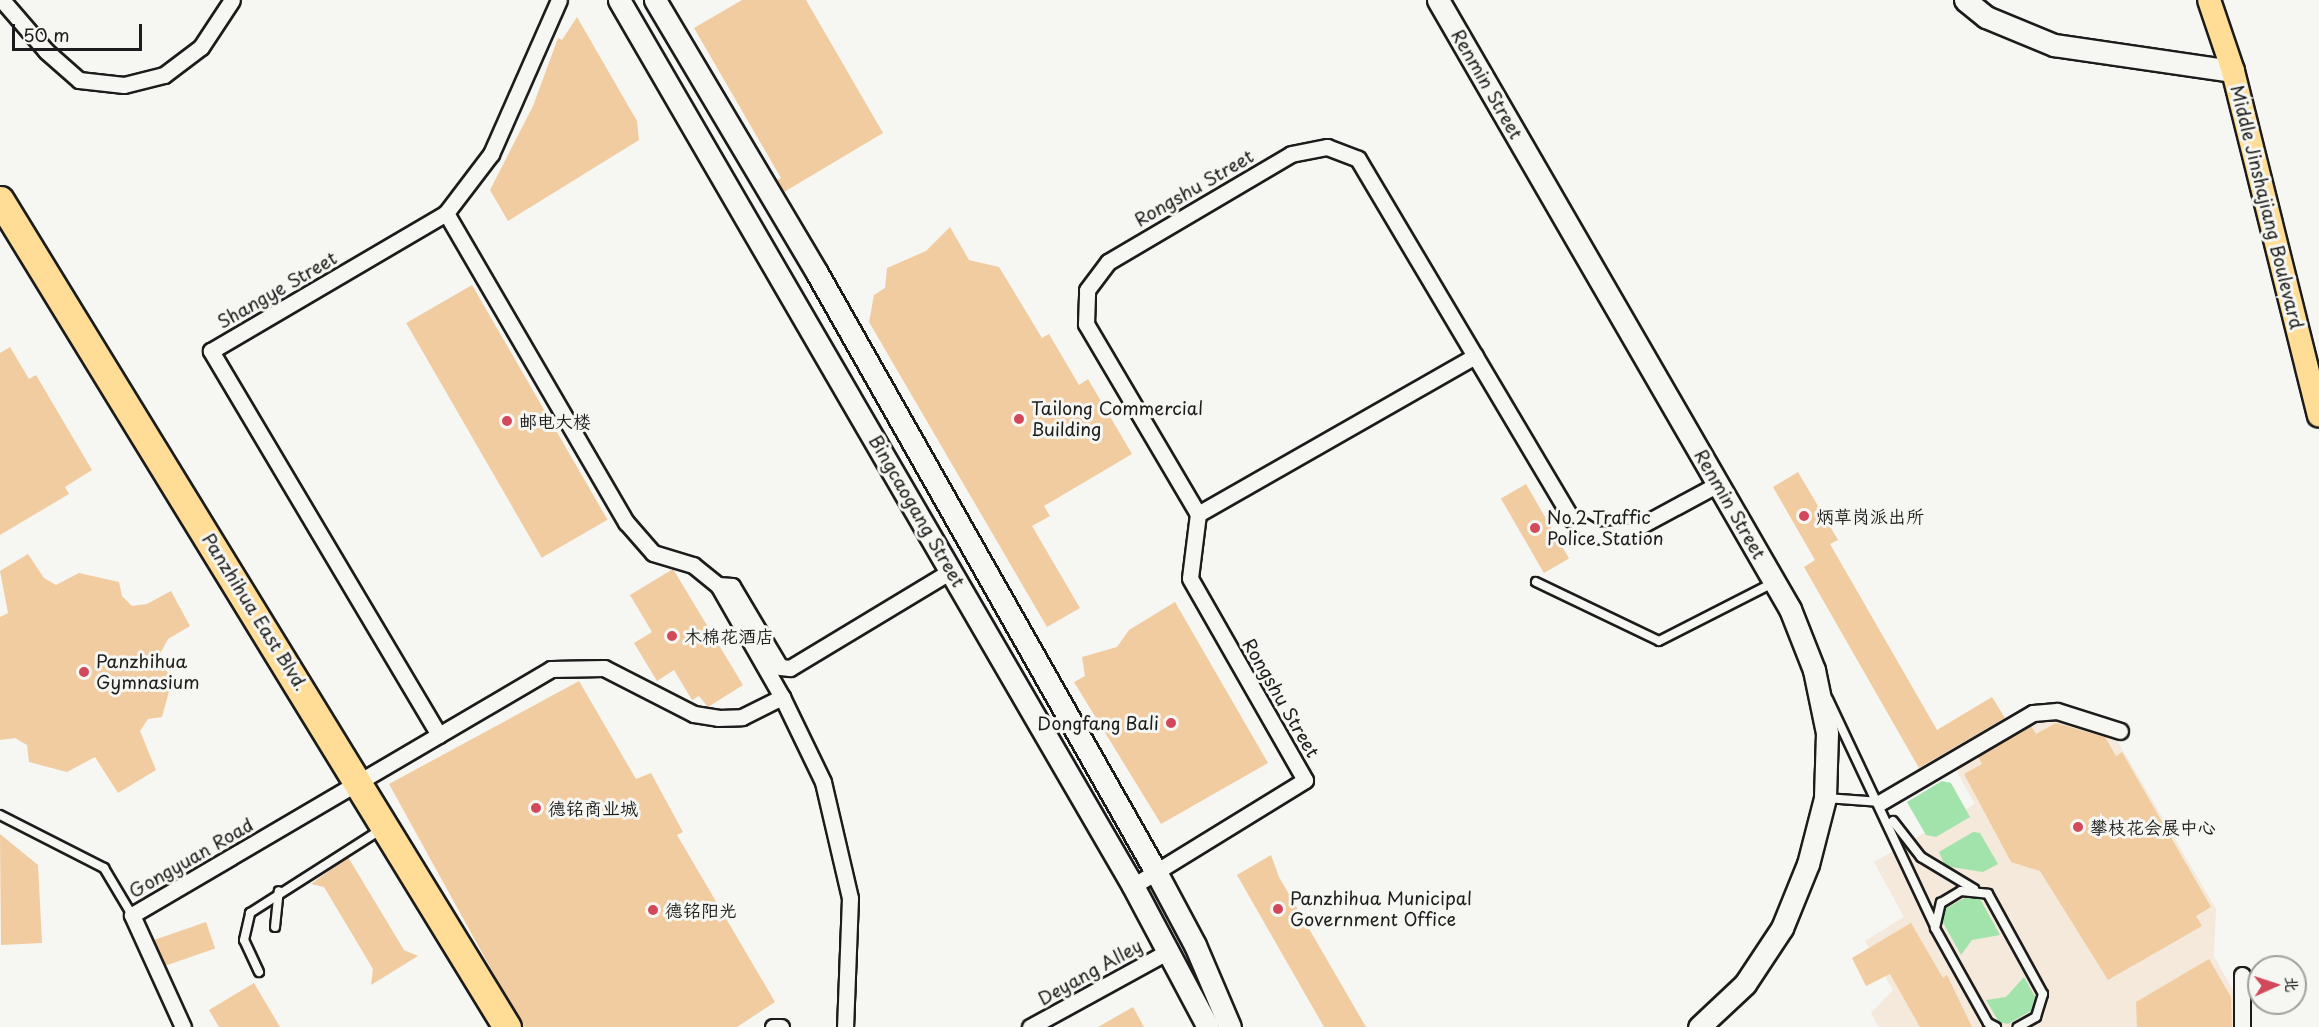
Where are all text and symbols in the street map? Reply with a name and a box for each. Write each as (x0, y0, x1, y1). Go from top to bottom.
scale bar (15, 12, 146, 50)
text: 50 m (23, 21, 70, 48)
street label: Renmin Street (1447, 25, 1527, 143)
street label: Middle Jinshajiang Boulevard (2226, 81, 2308, 333)
street label: Rongshu Street (1131, 146, 1257, 230)
street label: Shangye Street (213, 247, 341, 333)
place label: Tailong Commercial Building (1031, 398, 1203, 440)
place label: 邮电大楼 (519, 410, 591, 432)
marker: Tailong Commercial Building (1012, 412, 1026, 426)
marker: 邮电大楼 (500, 414, 514, 428)
street label: Bingcaogang Street (865, 431, 969, 591)
street label: Renmin Street (1690, 445, 1770, 563)
place label: 炳草岗派出所 (1816, 505, 1924, 527)
place label: No.2 Traffic Police Station (1547, 507, 1664, 550)
marker: 炳草岗派出所 (1797, 509, 1811, 523)
marker: No.2 Traffic Police Station (1528, 521, 1542, 535)
street label: Panzhihua East Blvd. (198, 529, 312, 695)
place label: 木棉花酒店 (684, 625, 774, 647)
marker: 木棉花酒店 (665, 629, 679, 643)
street label: Rongshu Street (1239, 635, 1323, 761)
place label: Panzhihua Gymnasium (96, 651, 200, 694)
marker: Panzhihua Gymnasium (77, 665, 91, 679)
place label: Dongfang Bali (1037, 712, 1159, 734)
marker: Dongfang Bali (1164, 716, 1178, 730)
place label: 德铭商业城 (548, 797, 638, 819)
marker: 德铭商业城 (529, 801, 543, 815)
street label: Gongyuan Road (125, 814, 257, 902)
place label: 攀枝花会展中心 (2090, 816, 2216, 838)
marker: 攀枝花会展中心 (2071, 820, 2085, 834)
place label: Panzhihua Municipal Government Office (1290, 888, 1473, 930)
place label: 德铭阳光 (665, 899, 737, 921)
marker: Panzhihua Municipal Government Office (1271, 902, 1285, 916)
marker: 德铭阳光 (646, 903, 660, 917)
street label: Deyang Alley (1034, 934, 1146, 1010)
north arrow (2247, 955, 2307, 1015)
text: 北 (2281, 976, 2305, 993)

